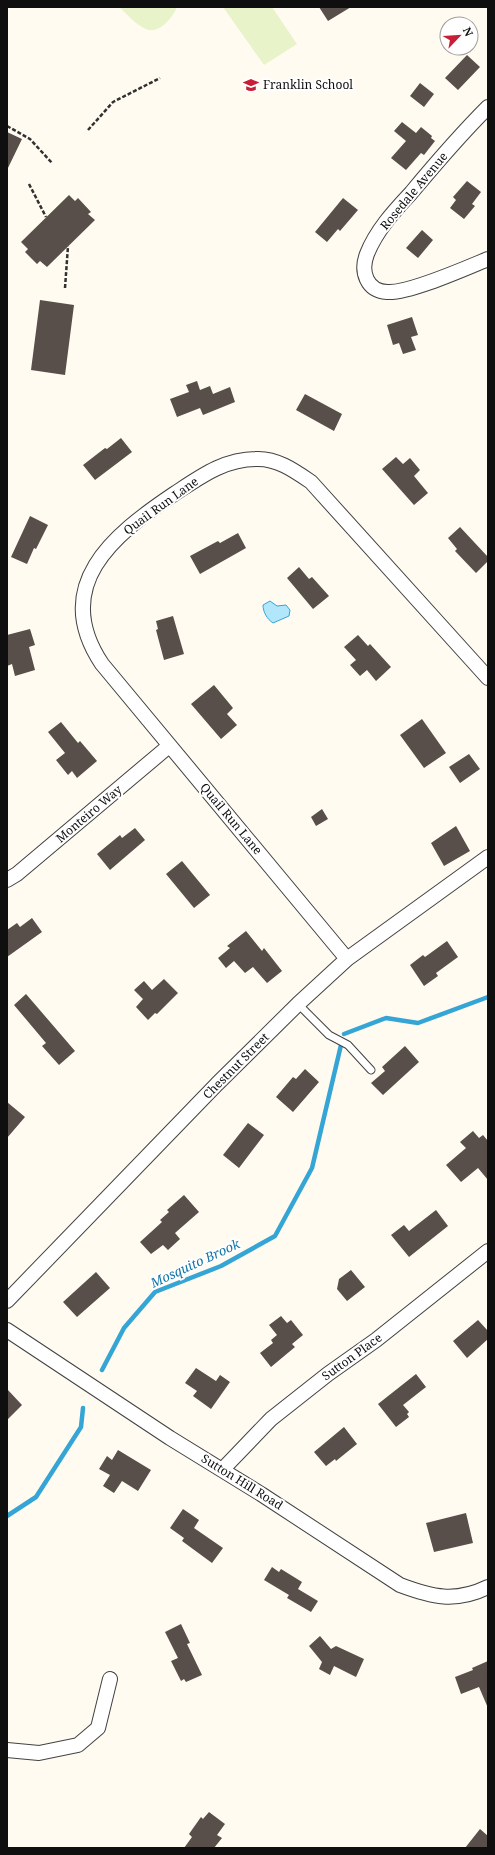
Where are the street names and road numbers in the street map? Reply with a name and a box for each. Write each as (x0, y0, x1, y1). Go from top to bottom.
street label: Rosedale Avenue (376, 148, 451, 233)
street label: Quail Run Lane (120, 473, 202, 539)
street label: Quail Run Lane (196, 779, 266, 858)
street label: Monteiro Way (52, 781, 125, 846)
street label: Chestnut Street (199, 1029, 272, 1102)
street label: Sutton Place (318, 1329, 385, 1384)
street label: Sutton Hill Road (198, 1450, 287, 1514)

